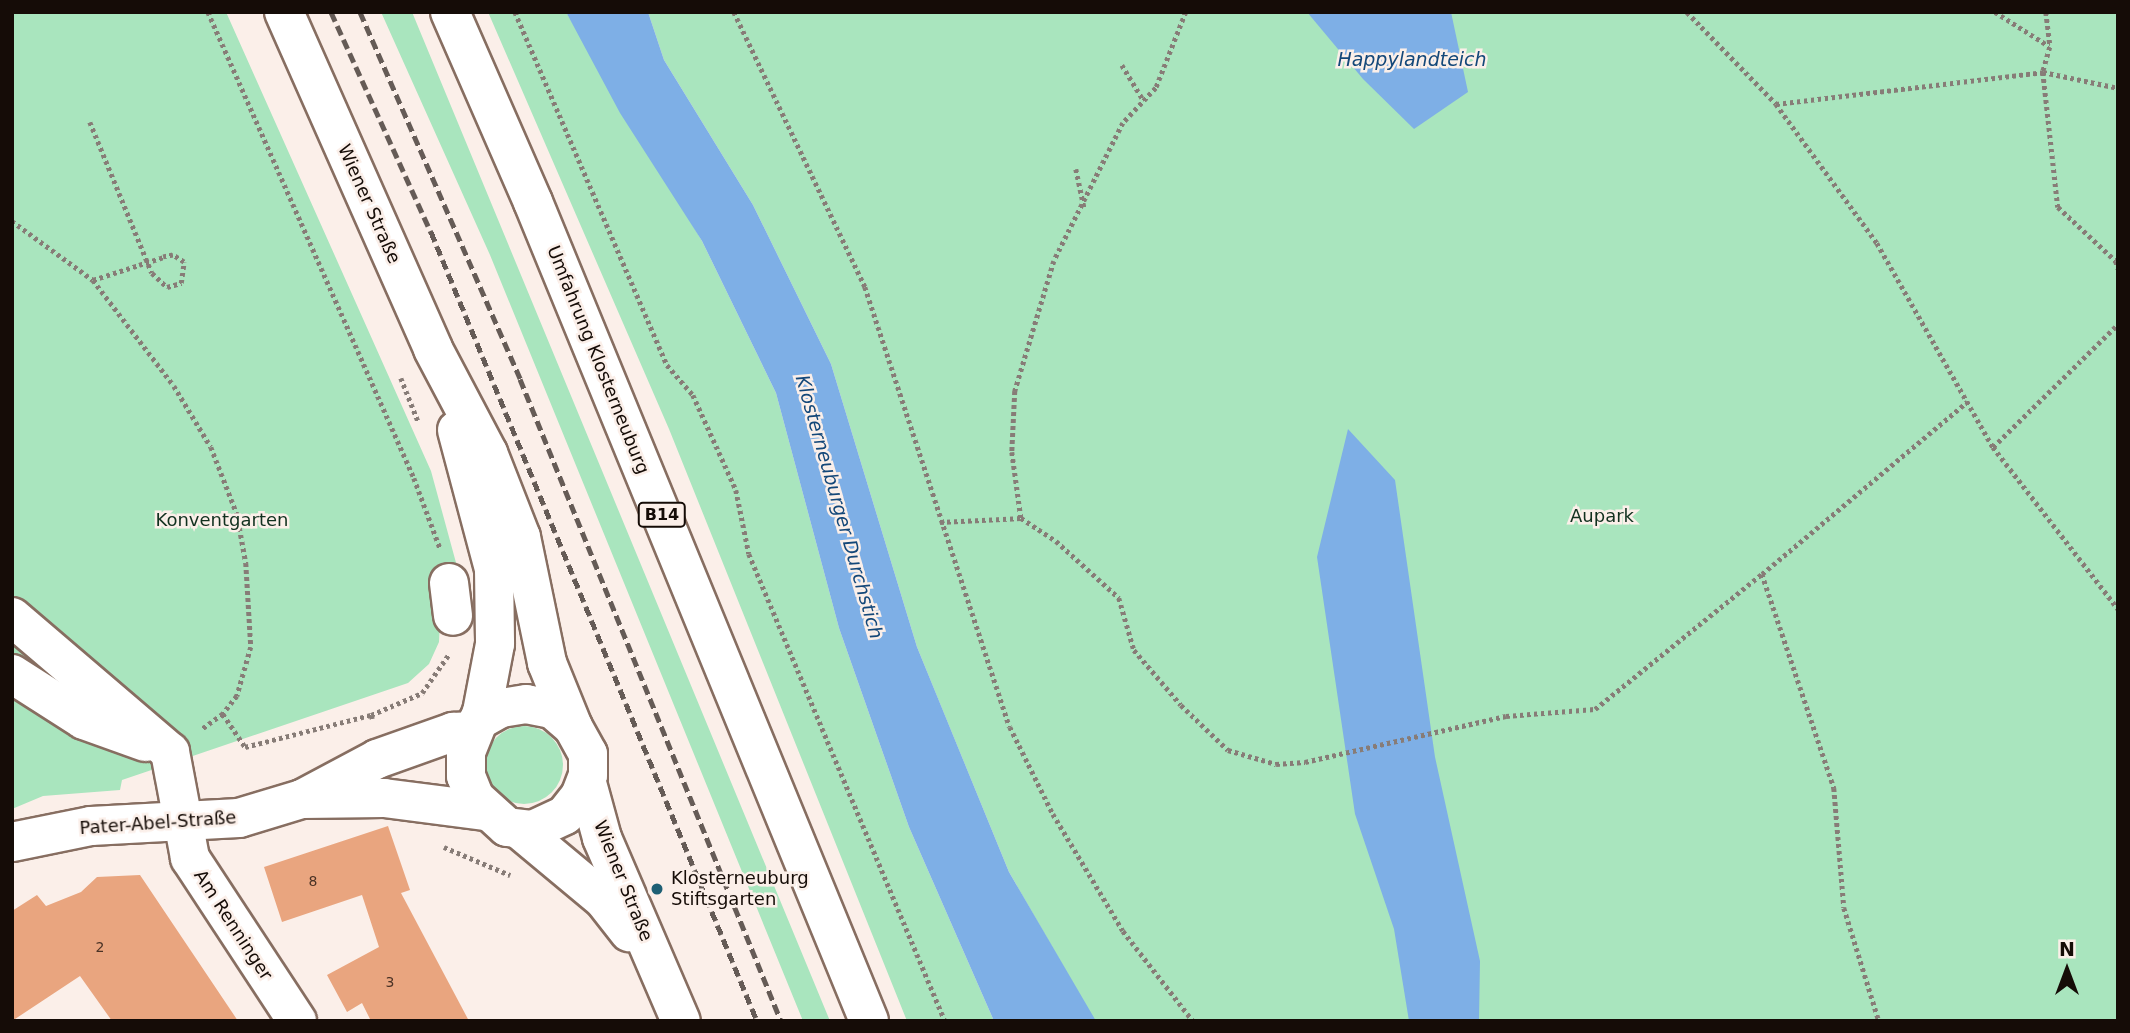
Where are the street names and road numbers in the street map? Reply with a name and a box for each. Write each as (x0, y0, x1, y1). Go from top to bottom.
street label: Wiener Straße (333, 141, 405, 267)
street label: Umfahrung Klosterneuburg (542, 243, 654, 477)
road number: B14 (638, 502, 686, 528)
street label: Pater-Abel-Straße (79, 807, 237, 839)
street label: Wiener Straße (589, 817, 657, 945)
street label: Am Renninger (189, 866, 277, 984)

